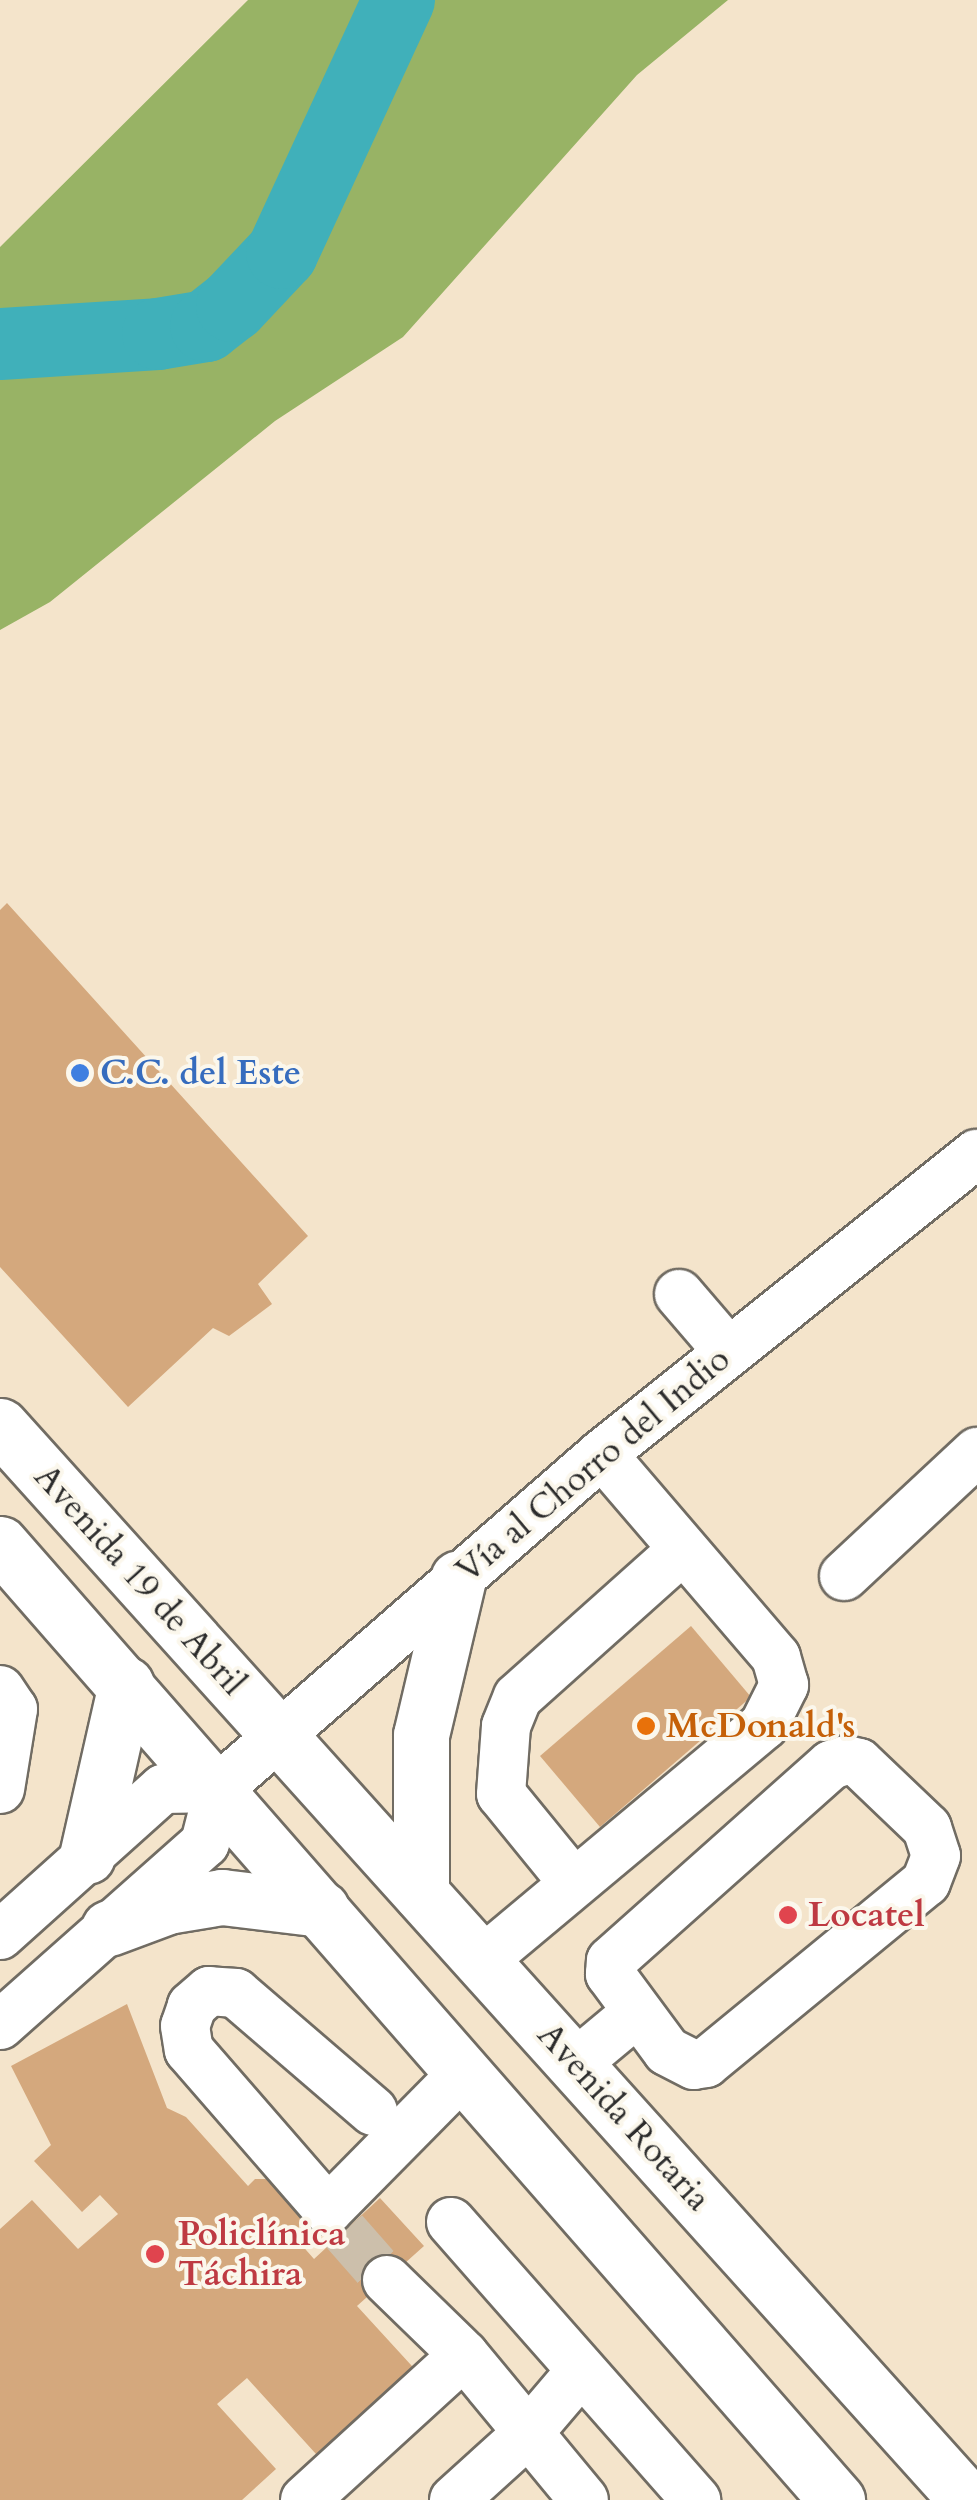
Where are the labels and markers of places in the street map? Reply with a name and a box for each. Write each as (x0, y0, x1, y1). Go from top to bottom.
place label: C.C. del Este (100, 1052, 301, 1094)
marker: C.C. del Este (69, 1062, 91, 1084)
place label: McDonald's (666, 1705, 855, 1747)
marker: McDonald's (635, 1715, 657, 1737)
place label: Locatel (808, 1894, 925, 1936)
marker: Locatel (777, 1904, 799, 1926)
place label: Policlínica Táchira (178, 2213, 346, 2295)
marker: Policlínica Táchira (142, 2241, 168, 2267)

